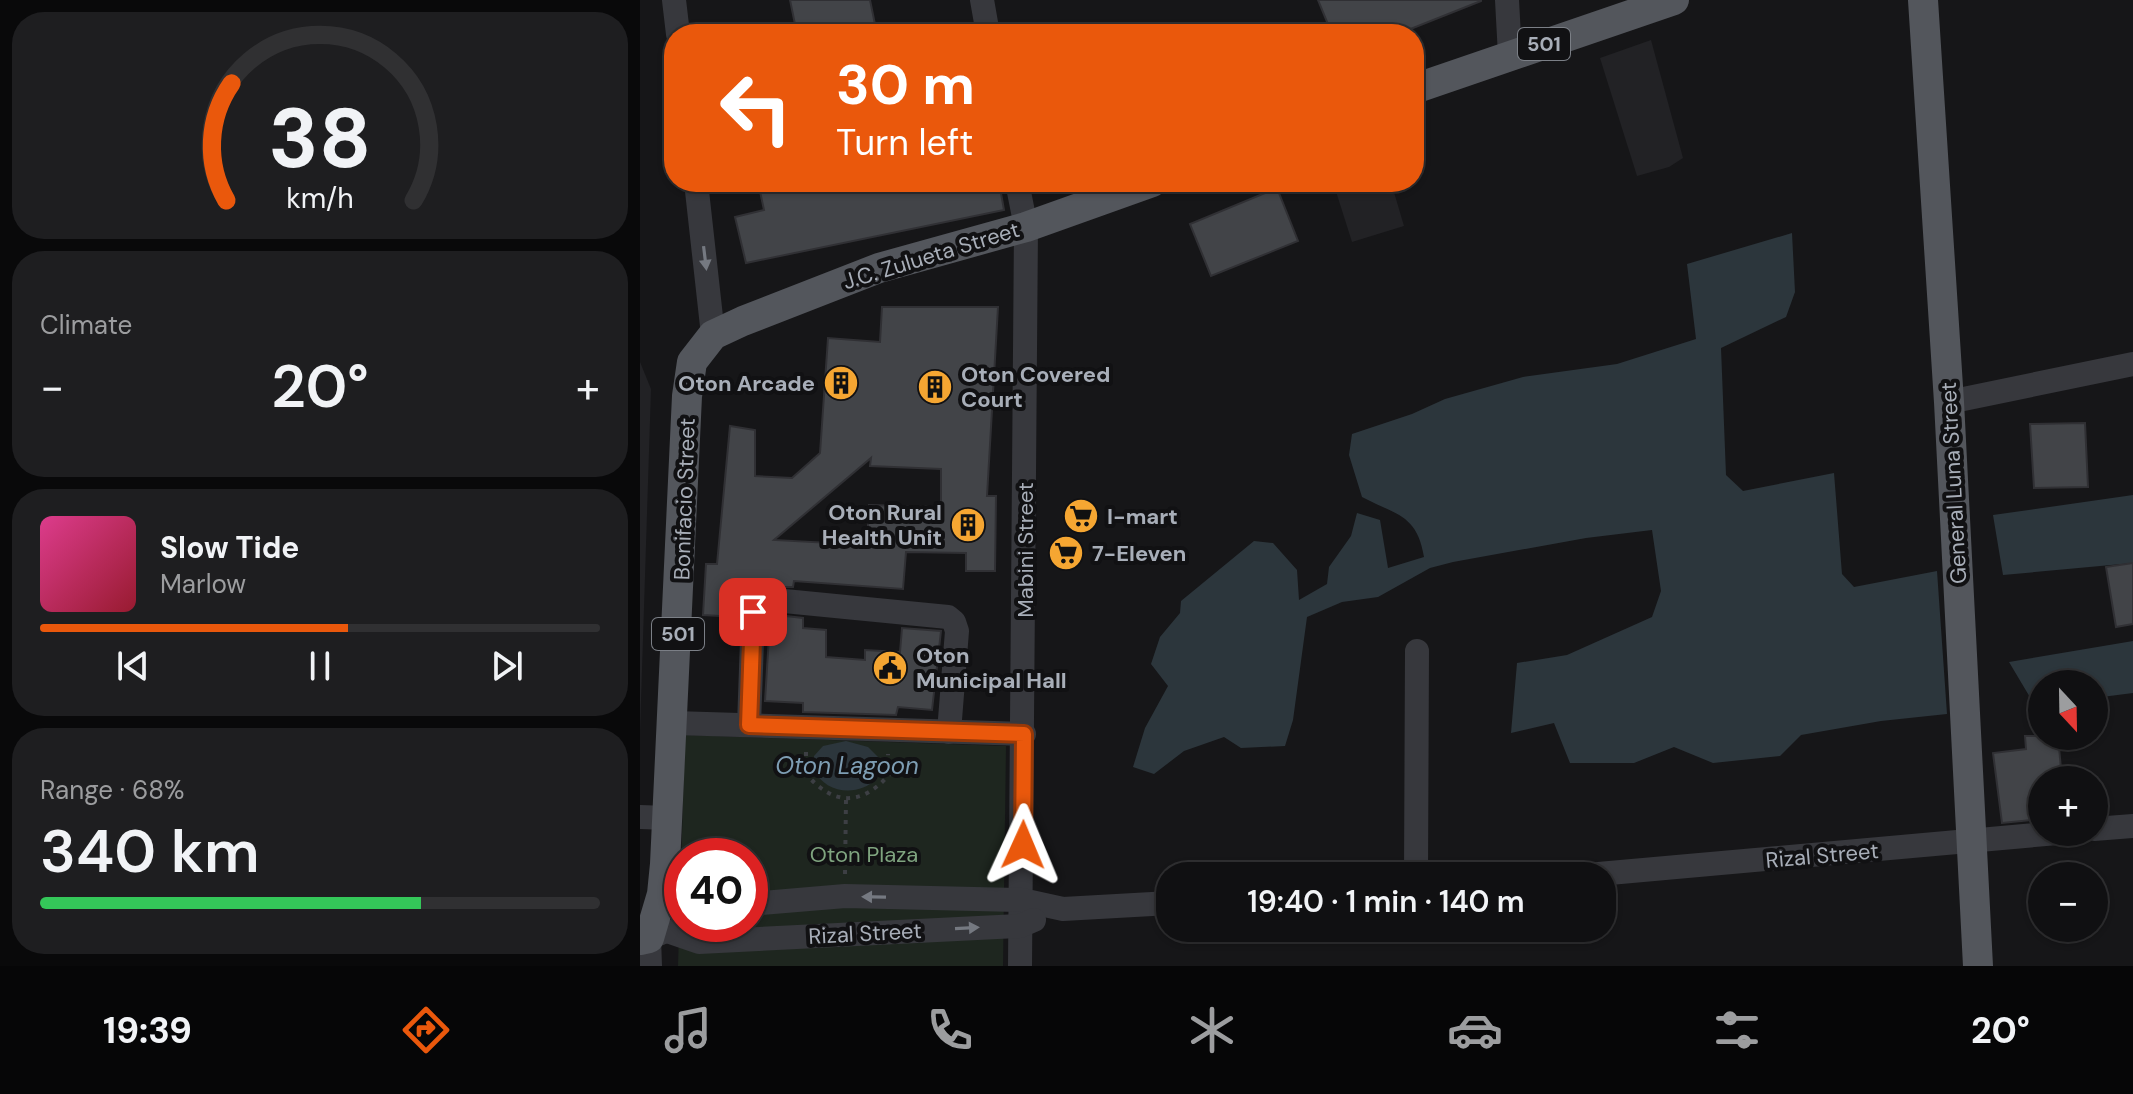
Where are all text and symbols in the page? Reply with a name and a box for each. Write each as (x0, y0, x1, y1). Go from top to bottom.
road number: 501 (1518, 28, 1570, 60)
text: 30 m (836, 48, 975, 121)
icon: left (704, 56, 808, 160)
text: 38 (269, 84, 371, 193)
text: Turn left (836, 119, 973, 166)
text: km/h (286, 180, 354, 217)
street label: J.C. Zulueta Street (839, 215, 1023, 296)
one-way arrow (698, 246, 711, 271)
text: Climate (40, 308, 132, 342)
text: 20° (271, 347, 369, 426)
text: − (40, 358, 64, 416)
text: + (576, 358, 600, 416)
place label: Oton Covered Court (961, 360, 1110, 414)
building icon: Oton Arcade (822, 364, 860, 402)
building icon: Oton Covered Court (916, 368, 954, 406)
place label: Oton Arcade (678, 369, 815, 398)
street label: General Luna Street (1934, 381, 1973, 585)
street label: Bonifacio Street (667, 417, 702, 581)
street label: Mabini Street (1011, 482, 1040, 618)
supermarket icon: I-mart (1062, 497, 1100, 535)
place label: Oton Rural Health Unit (822, 498, 942, 552)
place label: I-mart (1107, 502, 1178, 531)
building icon: Oton Rural Health Unit (949, 506, 987, 544)
text: Slow Tide (160, 528, 299, 567)
supermarket icon: 7-Eleven (1047, 534, 1085, 572)
place label: 7-Eleven (1092, 539, 1186, 568)
text: Marlow (160, 567, 246, 601)
pin (719, 578, 787, 646)
icon: arrive (731, 590, 775, 634)
road number: 501 (652, 618, 704, 650)
place label: Oton Municipal Hall (916, 641, 1067, 695)
icon: previous (111, 644, 155, 688)
icon: pause (298, 644, 342, 688)
icon: next (485, 644, 529, 688)
public building icon: Oton Municipal Hall (871, 649, 909, 687)
north arrow (2028, 670, 2108, 750)
map controls (2028, 670, 2108, 942)
water label: Oton Lagoon (775, 750, 919, 781)
button: + (2028, 766, 2108, 846)
text: Range · 68% (40, 773, 184, 807)
position arrow (981, 803, 1065, 887)
text: 340 km (40, 812, 260, 891)
street label: Rizal Street (1764, 836, 1880, 875)
speed limit sign: 40 (664, 838, 768, 942)
park label: Oton Plaza (810, 840, 918, 869)
button: − (2028, 862, 2108, 942)
text: 19:40 · 1 min · 140 m (1247, 882, 1525, 921)
one-way arrow (861, 891, 886, 903)
street label: Rizal Street (808, 916, 922, 951)
one-way arrow (955, 922, 980, 935)
icon: directions (398, 1002, 454, 1058)
icon: music (660, 1002, 716, 1058)
icon: phone (922, 1002, 978, 1058)
icon: climate (1184, 1002, 1240, 1058)
icon: car (1447, 1002, 1503, 1058)
icon: filters (1709, 1002, 1765, 1058)
text: 19:39 (103, 1007, 192, 1054)
text: 20° (1971, 1007, 2030, 1054)

